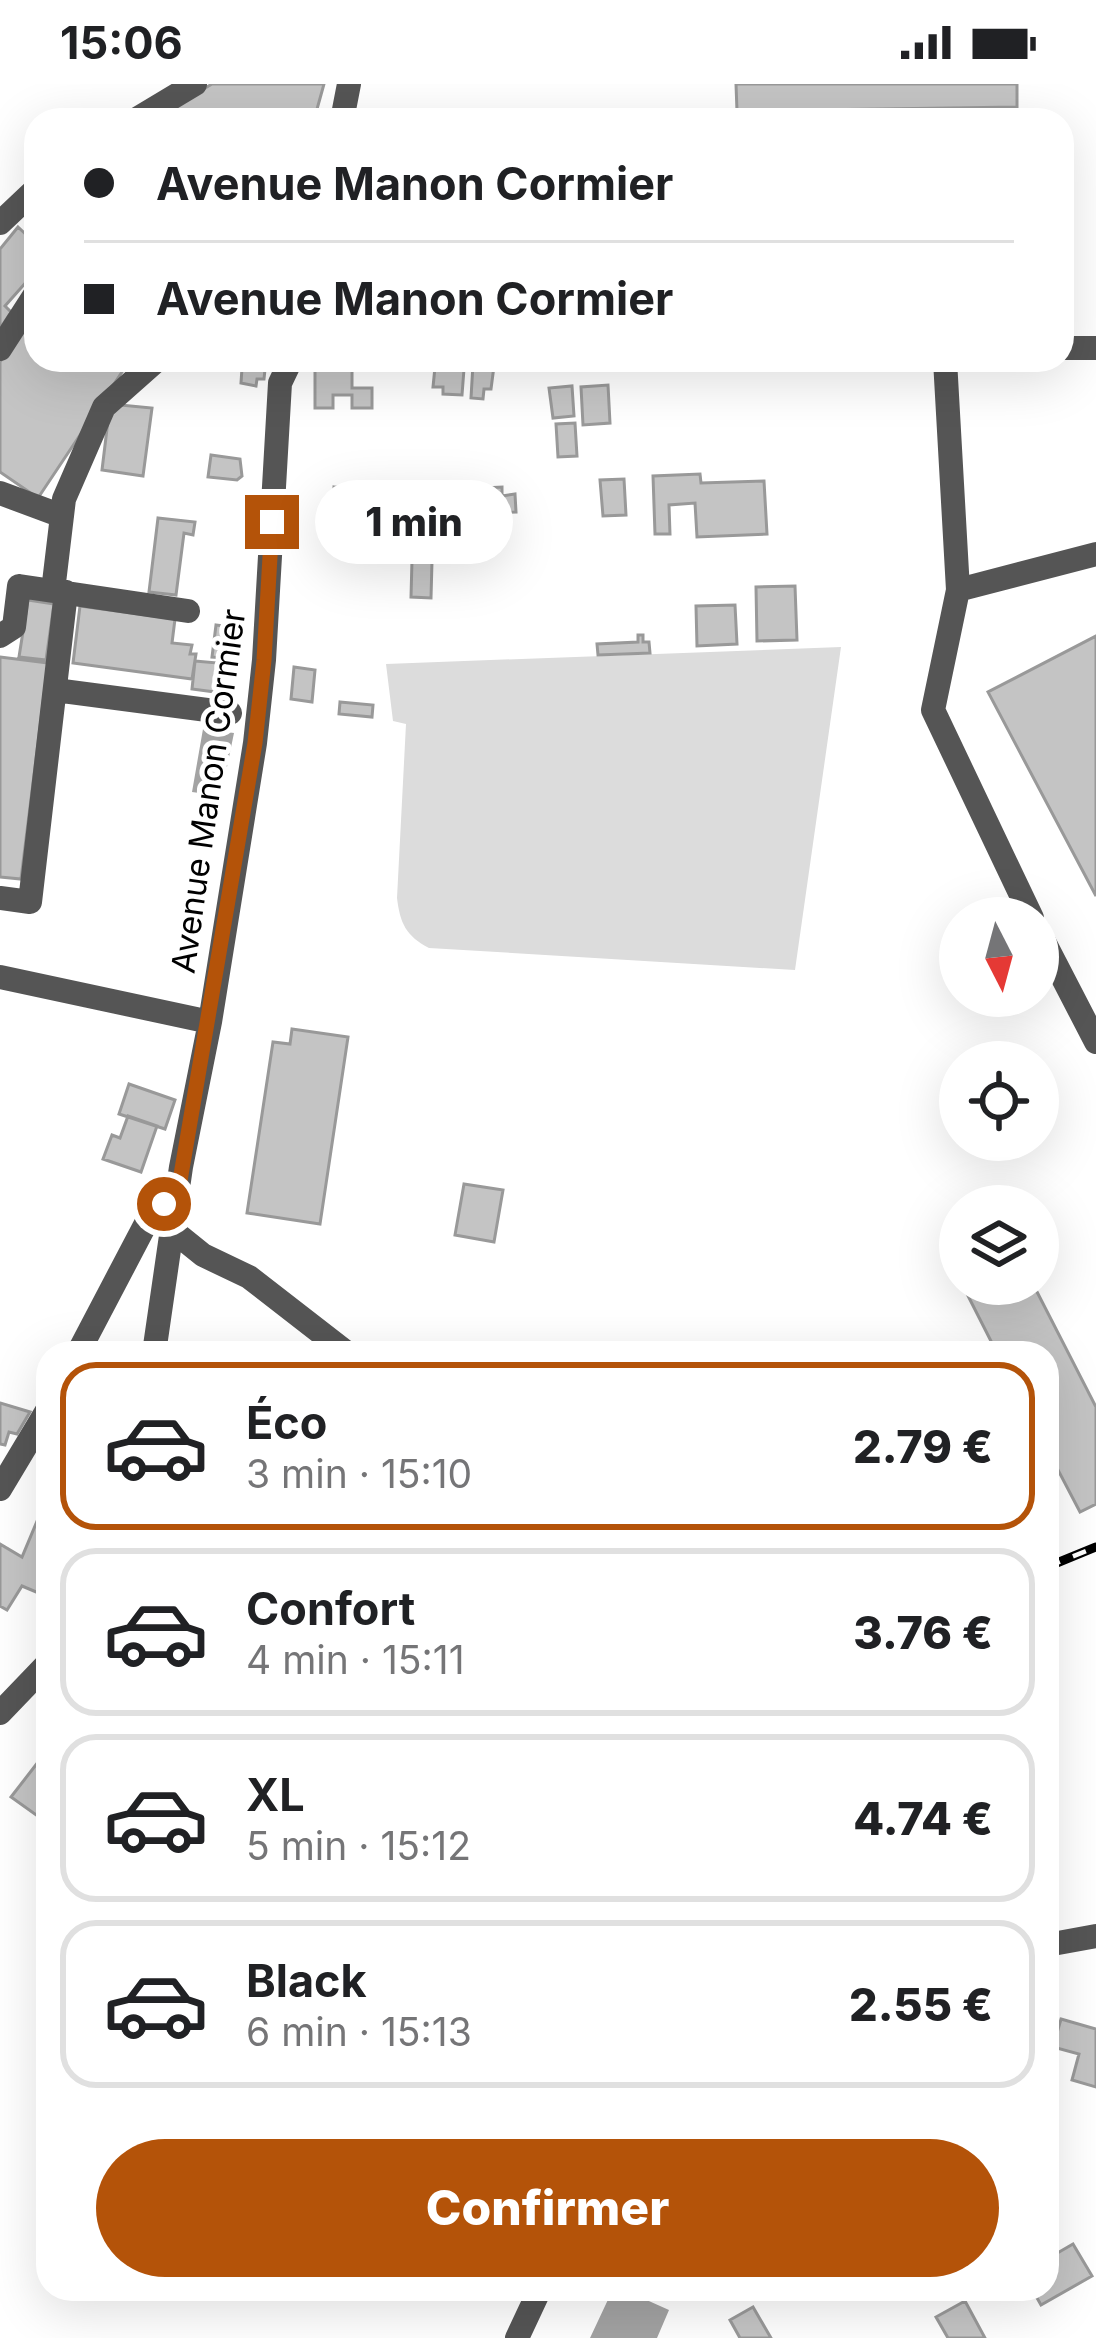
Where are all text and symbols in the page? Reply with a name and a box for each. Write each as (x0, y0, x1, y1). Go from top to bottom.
text: 15:06 (60, 15, 183, 70)
text: Avenue Manon Cormier (156, 156, 673, 211)
text: Avenue Manon Cormier (156, 271, 673, 326)
callout: 1 min (314, 480, 512, 564)
route end (245, 495, 299, 549)
text: 1 min (365, 498, 463, 545)
street label: Avenue Manon Cormier (163, 607, 253, 975)
north arrow (939, 897, 1059, 1017)
map controls (939, 897, 1059, 1305)
button: locate (939, 1041, 1059, 1161)
route start (137, 1177, 191, 1231)
button: layers (939, 1185, 1059, 1305)
icon: car (102, 1392, 210, 1500)
text: Éco (246, 1395, 327, 1450)
text: 2.79 € (853, 1419, 993, 1474)
text: 3 min · 15:10 (246, 1450, 472, 1497)
icon: car (102, 1578, 210, 1686)
text: Confort (246, 1581, 415, 1636)
text: 3.76 € (853, 1605, 993, 1660)
text: 4 min · 15:11 (246, 1636, 465, 1683)
icon: car (102, 1764, 210, 1872)
text: XL (246, 1767, 305, 1822)
text: 4.74 € (853, 1791, 993, 1846)
text: 5 min · 15:12 (246, 1822, 471, 1869)
icon: car (102, 1950, 210, 2058)
text: Black (246, 1953, 367, 2008)
text: 2.55 € (849, 1977, 993, 2032)
text: 6 min · 15:13 (246, 2008, 472, 2055)
button: Confirmer (96, 2139, 999, 2277)

